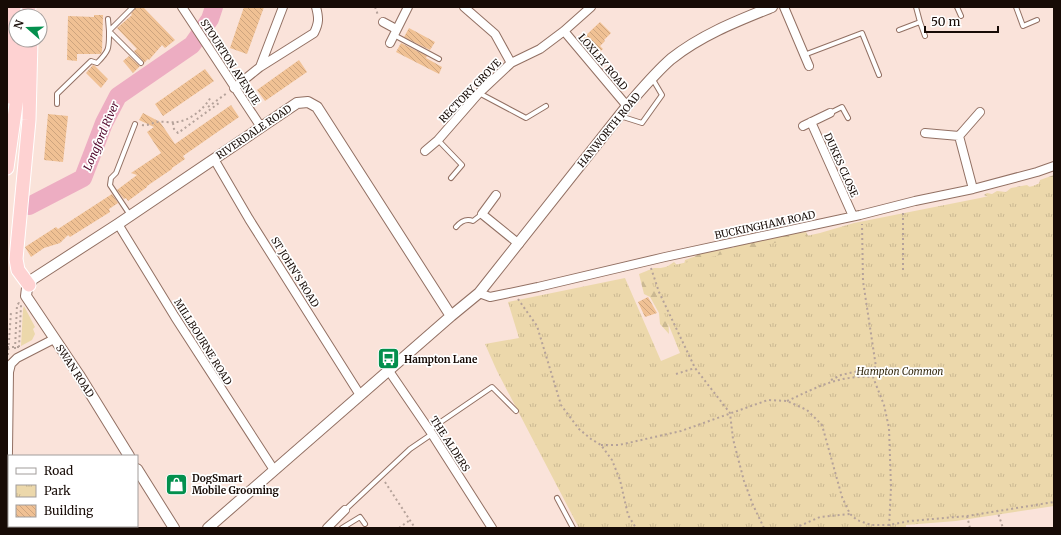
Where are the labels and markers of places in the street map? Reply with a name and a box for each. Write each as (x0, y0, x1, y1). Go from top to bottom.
bus stop icon: Hampton Lane (376, 346, 402, 372)
place label: Hampton Lane (404, 353, 478, 366)
shop icon: DogSmart Mobile Grooming (163, 471, 189, 497)
place label: DogSmart Mobile Grooming (192, 472, 280, 497)

